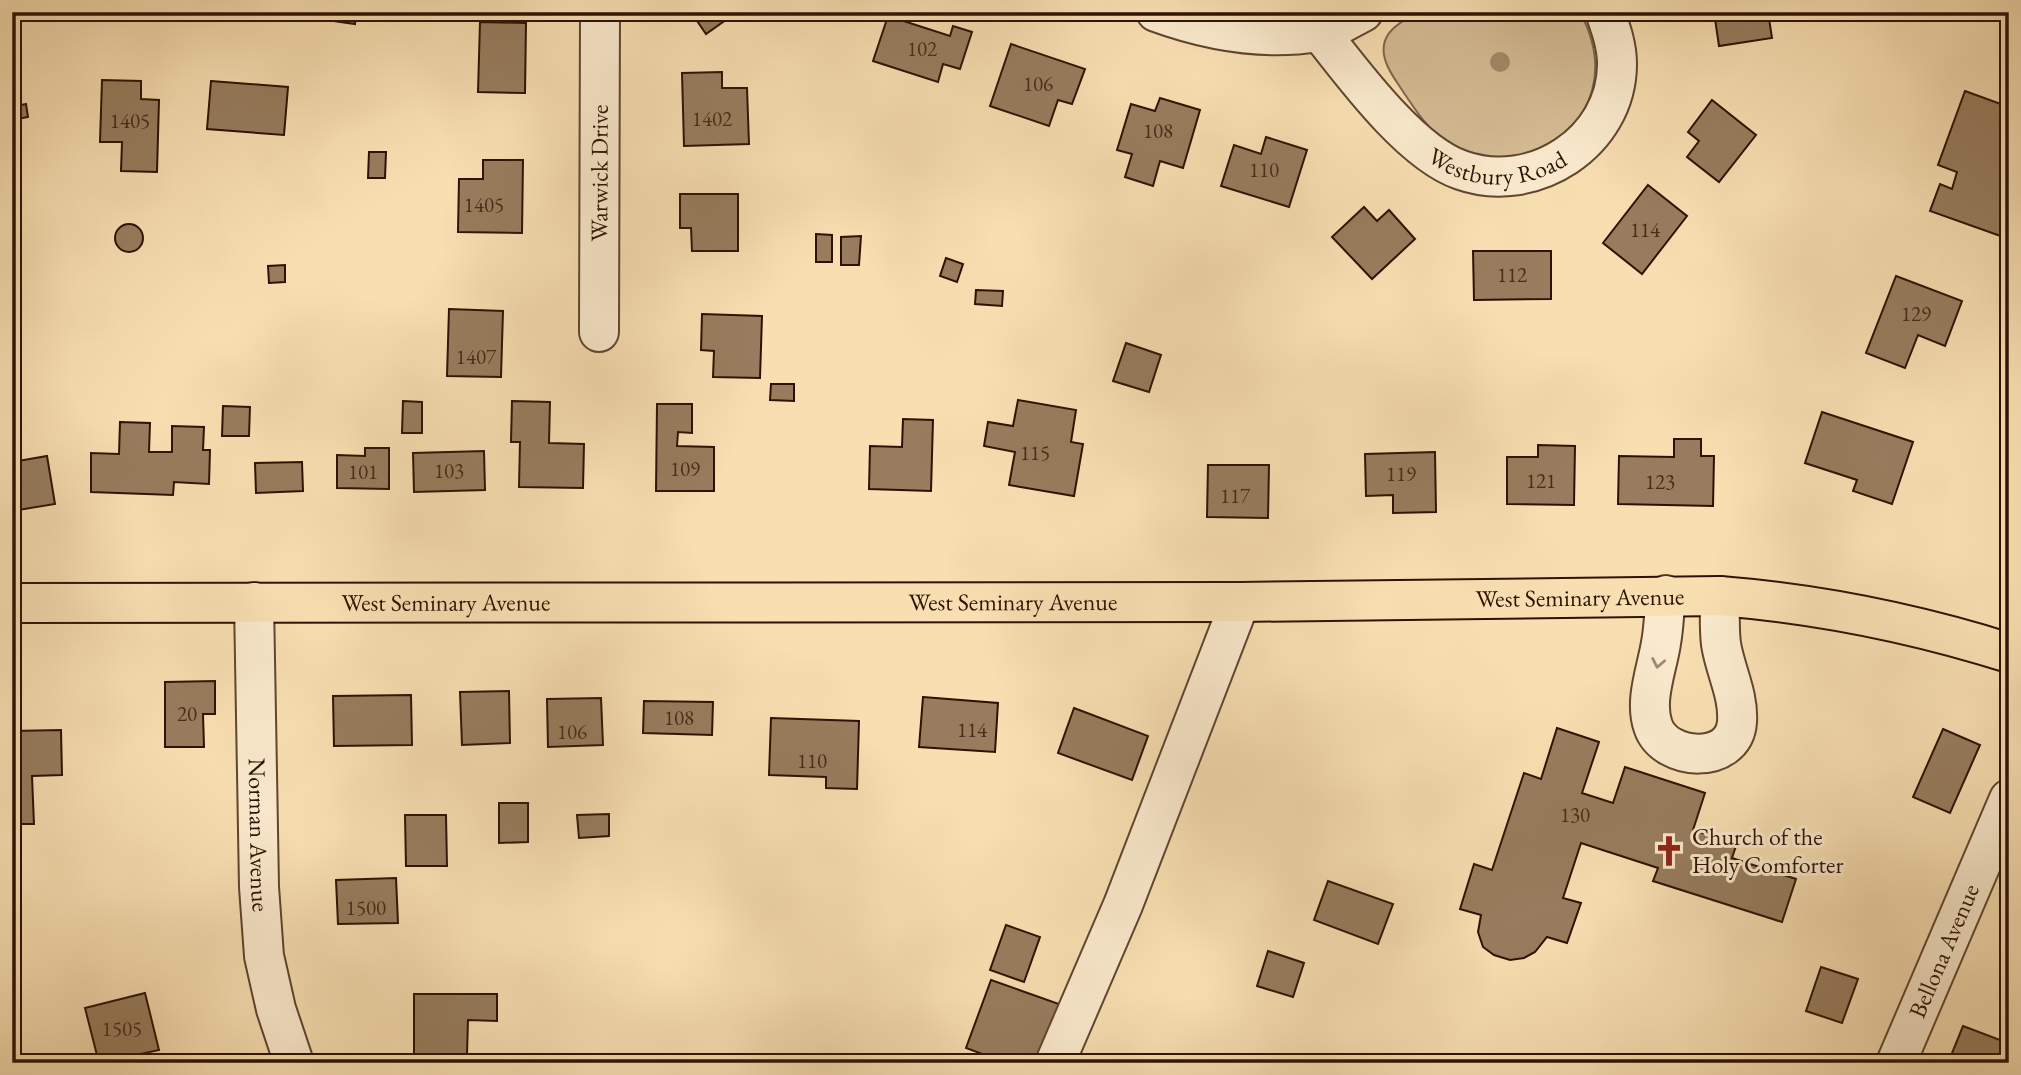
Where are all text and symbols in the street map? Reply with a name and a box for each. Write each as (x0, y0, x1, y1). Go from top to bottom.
house number: 102 (907, 35, 937, 62)
house number: 106 (1023, 70, 1053, 97)
street label: Warwick Drive (583, 105, 615, 241)
house number: 1402 (692, 105, 732, 132)
house number: 1405 (110, 107, 150, 134)
house number: 108 (1143, 117, 1173, 144)
street label: Westbury Road (1422, 140, 1573, 192)
house number: 110 (1249, 156, 1279, 183)
house number: 1405 (464, 191, 504, 218)
house number: 114 (1630, 216, 1661, 243)
house number: 112 (1497, 261, 1527, 288)
house number: 129 (1901, 300, 1931, 327)
house number: 1407 (456, 343, 497, 370)
house number: 115 (1020, 439, 1050, 466)
house number: 109 (670, 455, 700, 482)
house number: 103 (434, 457, 464, 484)
house number: 101 (348, 458, 378, 485)
house number: 119 (1386, 460, 1416, 487)
house number: 121 (1526, 467, 1556, 494)
house number: 123 (1645, 468, 1675, 495)
house number: 117 (1220, 482, 1251, 509)
street label: West Seminary Avenue (1475, 580, 1685, 614)
street label: West Seminary Avenue (909, 586, 1117, 617)
street label: West Seminary Avenue (342, 587, 550, 618)
one-way arrow (1651, 657, 1666, 669)
house number: 20 (177, 700, 197, 727)
house number: 108 (664, 704, 694, 731)
house number: 114 (957, 716, 988, 743)
house number: 106 (557, 718, 587, 745)
house number: 110 (797, 747, 827, 774)
street label: Norman Avenue (242, 758, 277, 913)
house number: 130 (1560, 801, 1590, 828)
place label: Church of the Holy Comforter (1692, 821, 1843, 880)
church icon: Church of the Holy Comforter (1652, 834, 1686, 868)
street label: Bellona Avenue (1901, 879, 1986, 1022)
house number: 1500 (346, 894, 386, 921)
house number: 1505 (102, 1015, 142, 1042)

